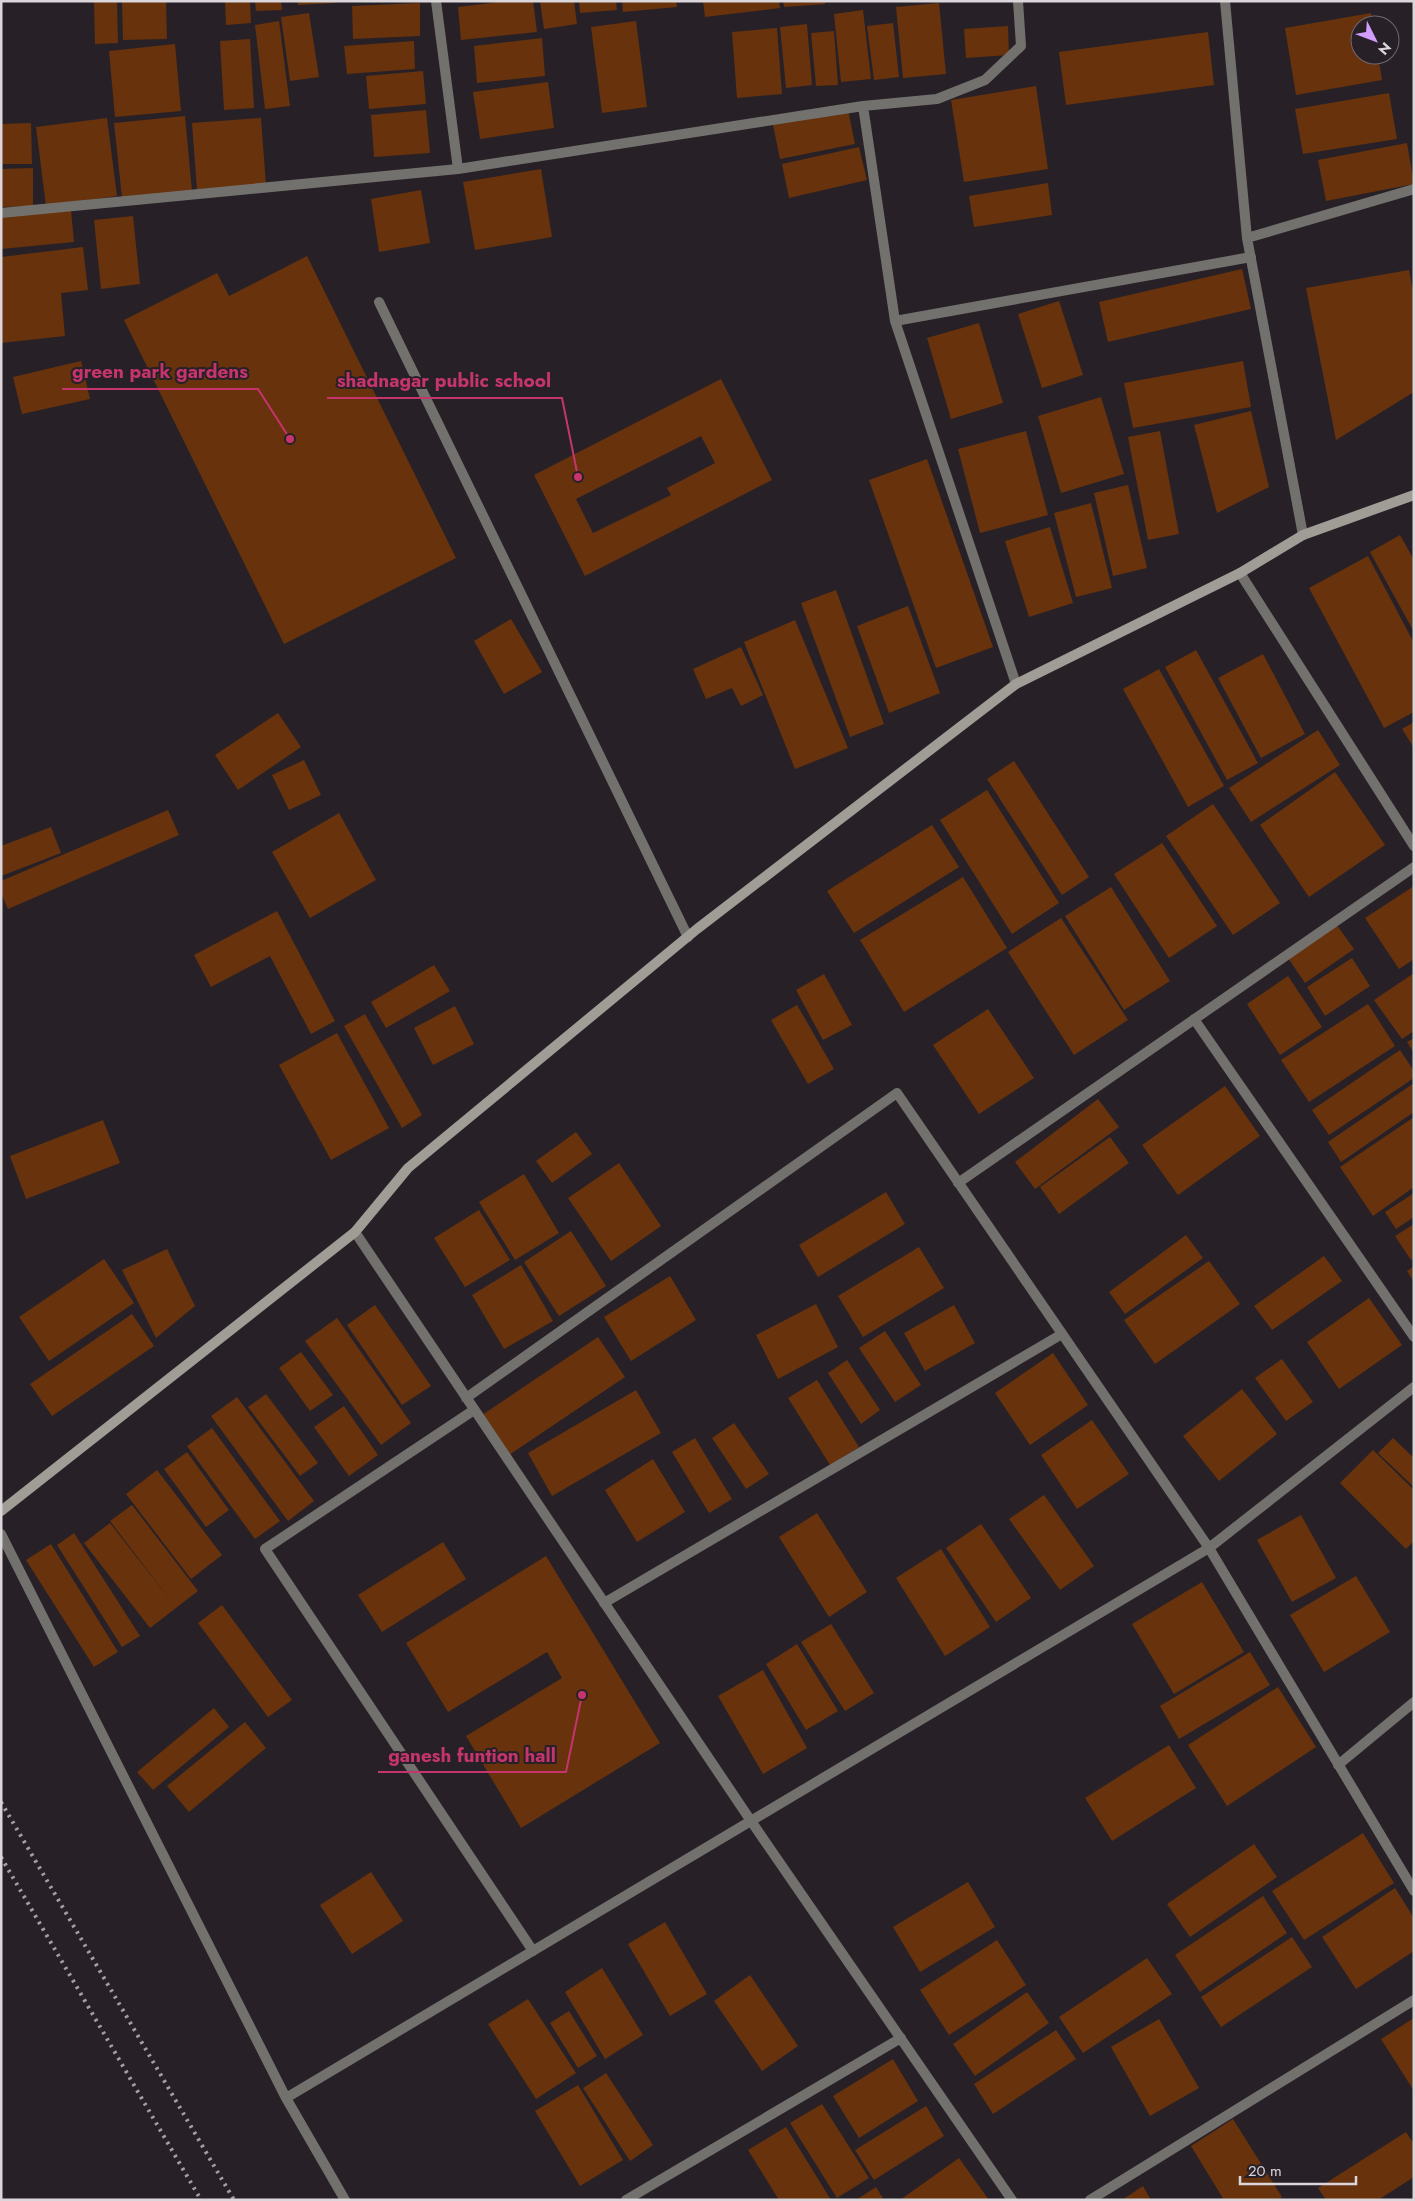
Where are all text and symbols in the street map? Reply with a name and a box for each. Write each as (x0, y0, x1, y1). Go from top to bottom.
north arrow (1350, 15, 1400, 65)
text: N (1374, 38, 1396, 60)
callout: green park gardens (62, 355, 258, 389)
text: green park gardens (72, 358, 248, 385)
callout: shadnagar public school (327, 364, 562, 398)
text: shadnagar public school (337, 367, 551, 394)
callout: ganesh funtion hall (378, 1738, 566, 1772)
text: ganesh funtion hall (388, 1742, 556, 1769)
scale bar (1240, 2154, 1356, 2186)
text: 20 m (1248, 2160, 1282, 2182)

